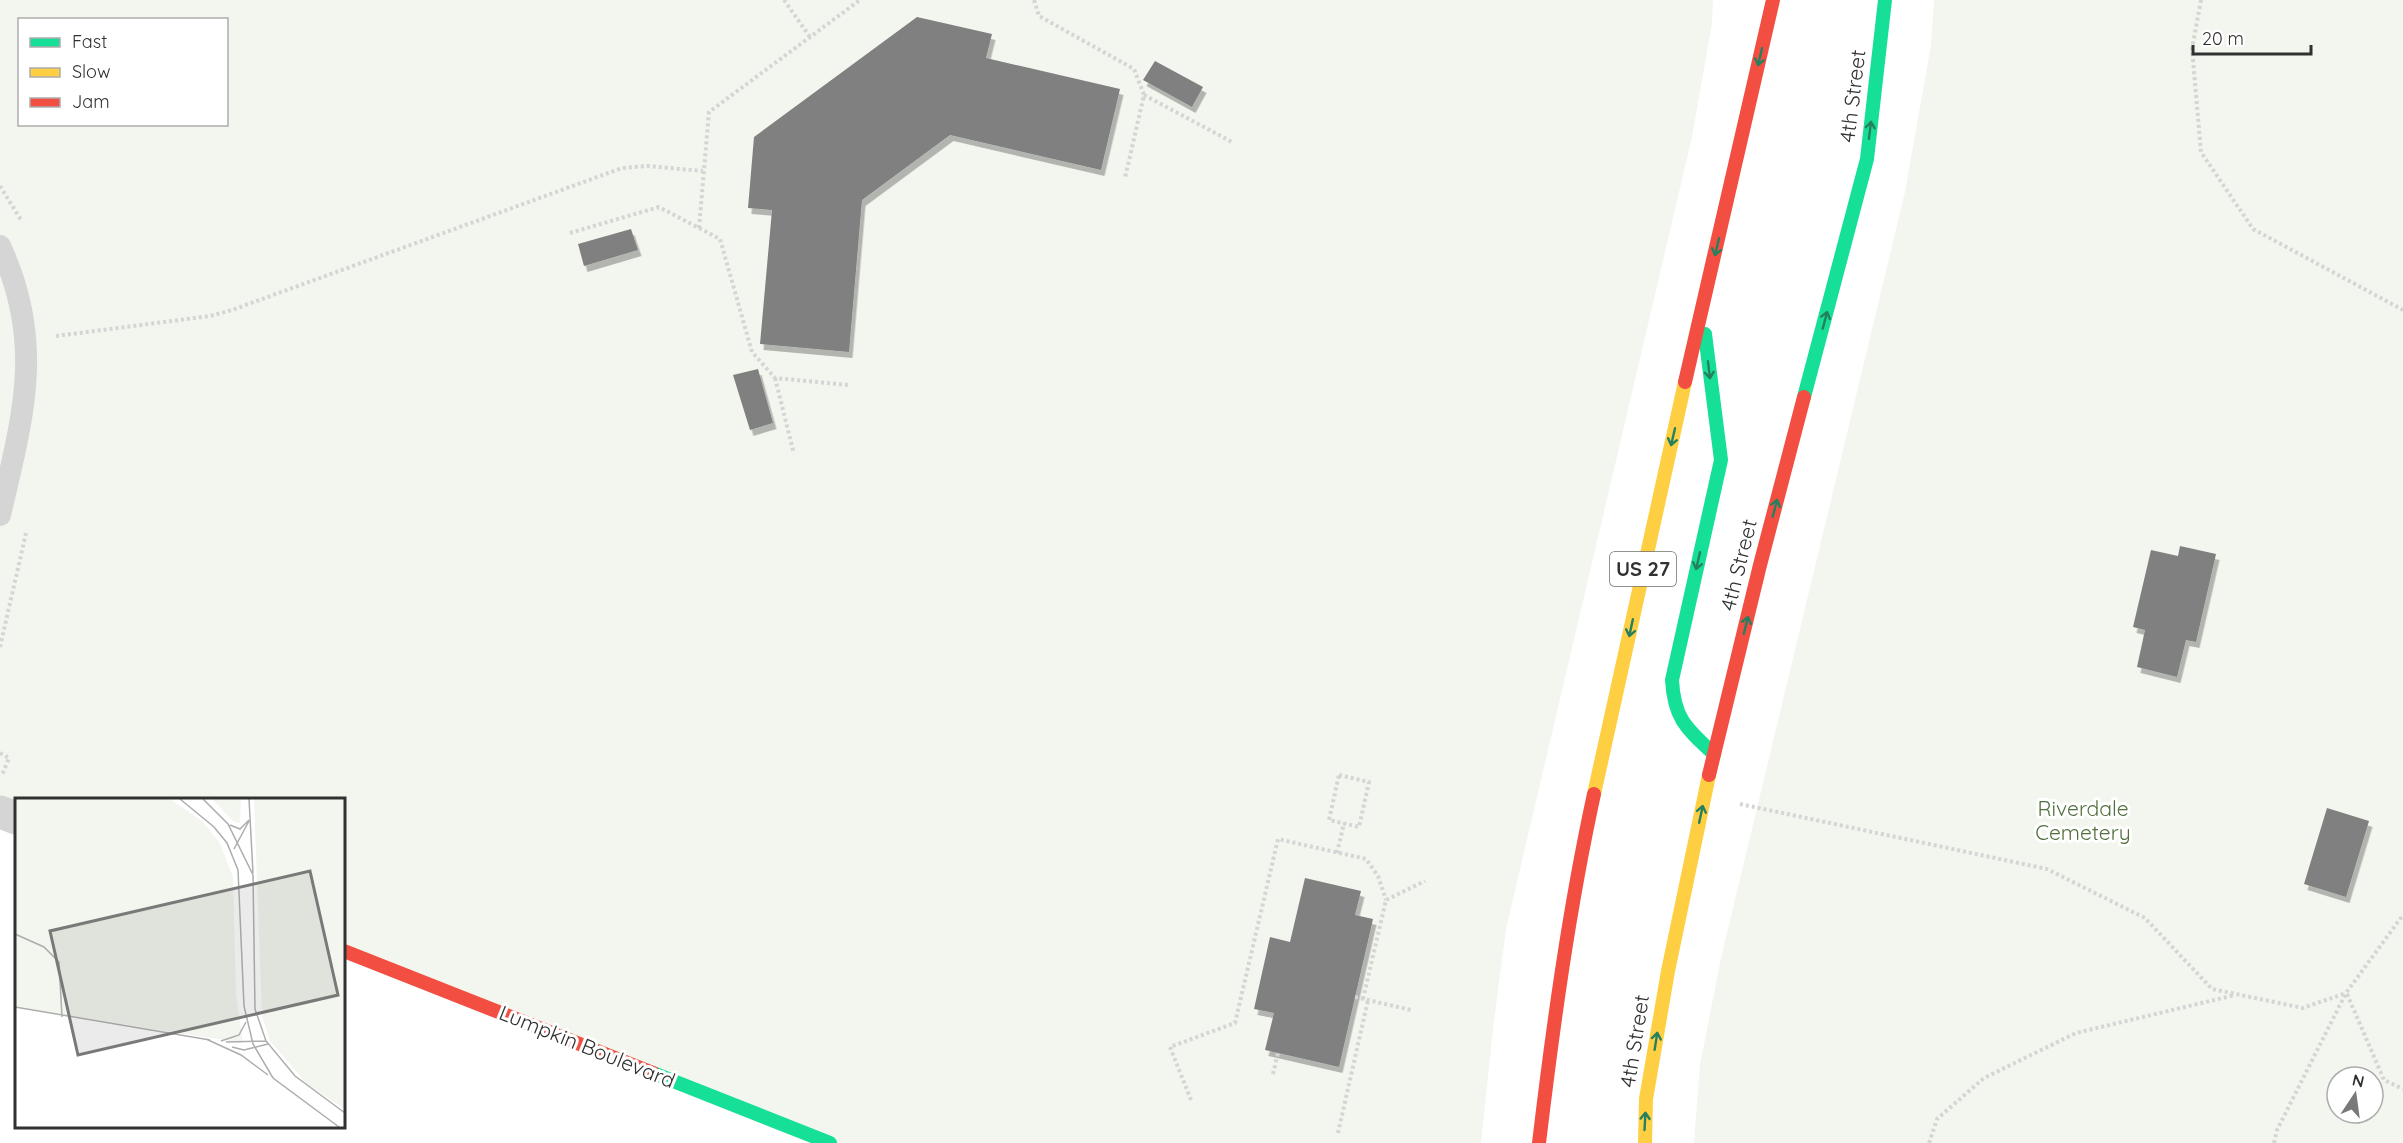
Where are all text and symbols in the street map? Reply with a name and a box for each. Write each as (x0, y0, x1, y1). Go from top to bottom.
legend (18, 18, 228, 126)
scale bar (2193, 18, 2312, 56)
text: 20 m (2202, 27, 2244, 50)
text: Fast (72, 30, 107, 53)
one-way arrow (1754, 47, 1765, 66)
street label: 4th Street (1833, 48, 1871, 144)
text: Slow (72, 60, 110, 83)
text: Jam (72, 90, 110, 113)
one-way arrow (1865, 121, 1876, 141)
one-way arrow (1710, 237, 1722, 256)
one-way arrow (1819, 311, 1831, 330)
one-way arrow (1704, 359, 1715, 379)
one-way arrow (1667, 428, 1679, 447)
one-way arrow (1770, 499, 1781, 518)
street label: 4th Street (1714, 516, 1762, 613)
one-way arrow (1692, 551, 1703, 571)
road number: US 27 (1610, 552, 1676, 586)
one-way arrow (1740, 615, 1752, 634)
one-way arrow (1624, 618, 1636, 637)
park label: Riverdale Cemetery (2035, 795, 2131, 845)
inset map (15, 798, 345, 1128)
one-way arrow (1695, 805, 1707, 824)
street label: 4th Street (1614, 993, 1654, 1089)
street label: Lumpkin Boulevard (496, 999, 679, 1093)
one-way arrow (1651, 1032, 1662, 1052)
north arrow (2325, 1065, 2385, 1125)
text: N (2350, 1069, 2366, 1091)
one-way arrow (1639, 1112, 1650, 1132)

